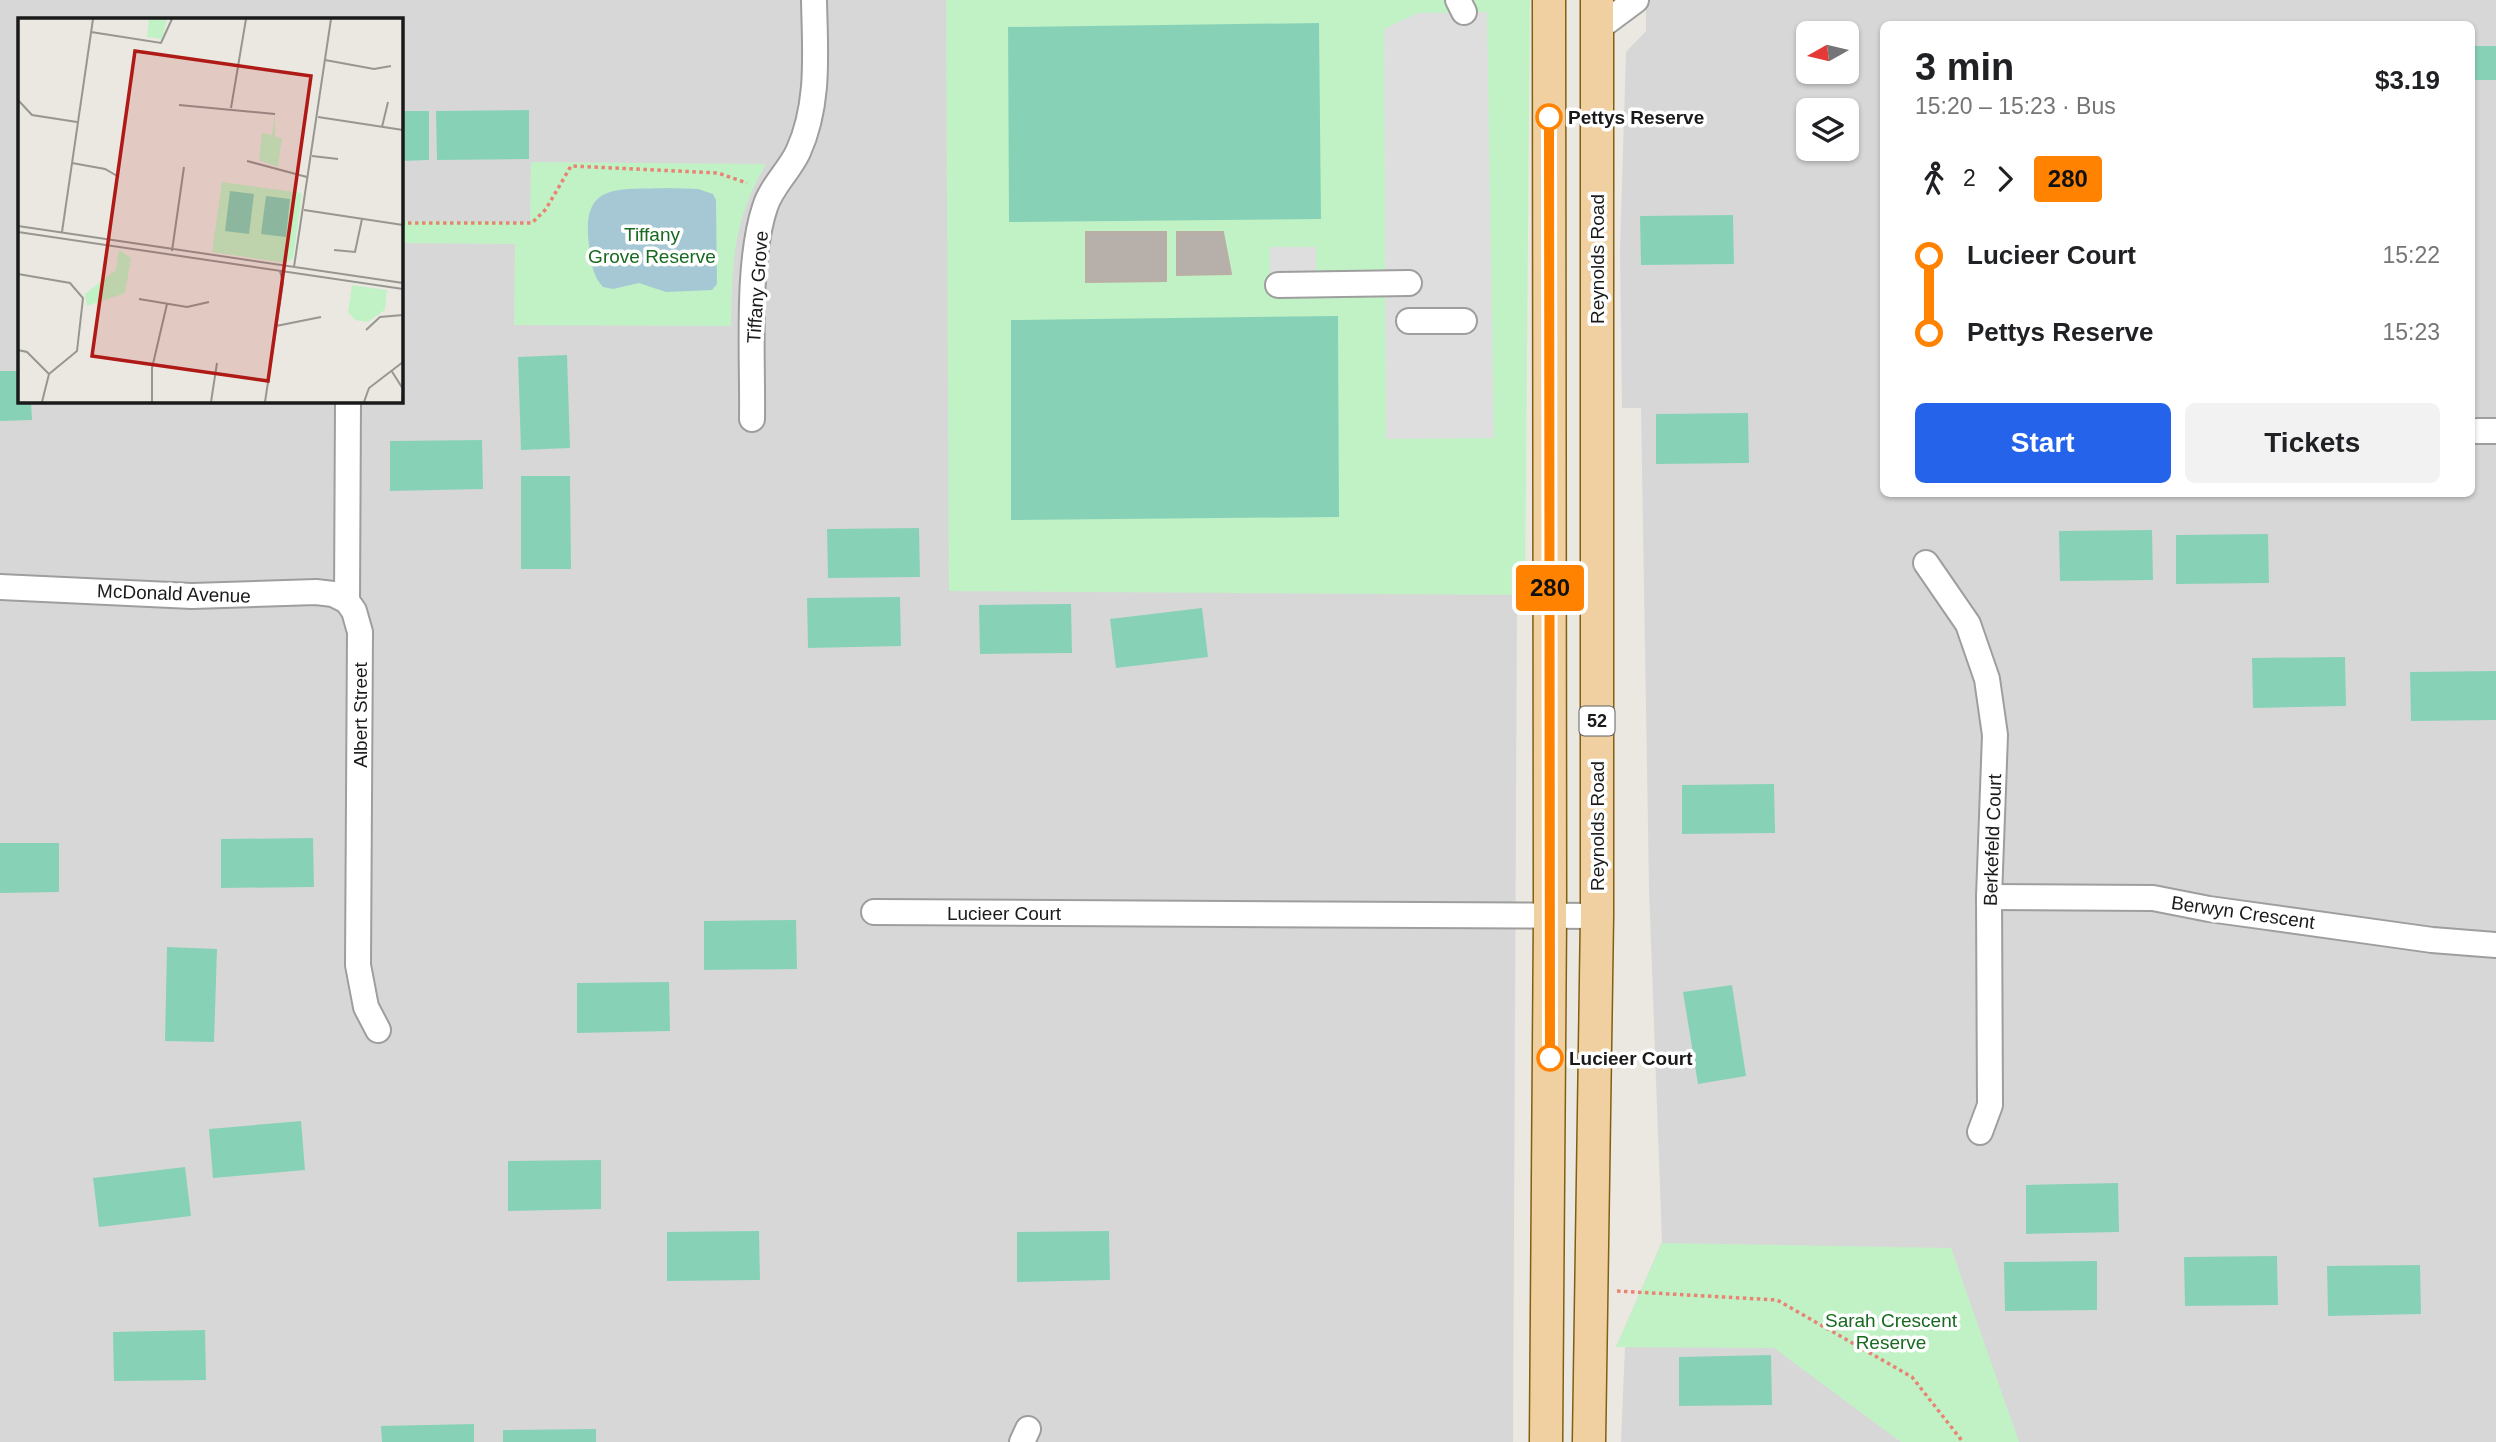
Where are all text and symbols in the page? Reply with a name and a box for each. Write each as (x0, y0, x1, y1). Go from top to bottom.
inset map (18, 18, 402, 402)
north arrow (1796, 21, 1858, 84)
map controls (1796, 21, 1859, 161)
text: 3 min (1915, 46, 2014, 88)
text: $3.19 (2375, 65, 2440, 95)
text: 15:20 – 15:23 · Bus (1915, 93, 2116, 119)
button: layers (1796, 98, 1859, 161)
marker: Pettys Reserve (1536, 104, 1562, 130)
place label: Pettys Reserve (1568, 107, 1704, 128)
icon: walk (1915, 160, 1953, 198)
icon: forward (1986, 160, 2024, 198)
text: 2 (1963, 165, 1976, 191)
text: 280 (2048, 165, 2088, 192)
street label: Reynolds Road (1587, 194, 1608, 324)
park label: Tiffany Grove Reserve (588, 224, 716, 267)
street label: Tiffany Grove (743, 230, 772, 344)
text: Lucieer Court (1967, 240, 2136, 270)
text: 15:22 (2382, 242, 2440, 268)
text: Pettys Reserve (1967, 317, 2153, 347)
text: 15:23 (2382, 319, 2440, 345)
button: Start (1915, 403, 2171, 483)
button: Tickets (2185, 403, 2440, 483)
line badge: 280 (1510, 565, 1590, 611)
text: 280 (1530, 574, 1570, 601)
street label: McDonald Avenue (97, 580, 251, 607)
street label: Albert Street (350, 661, 371, 768)
road number: 52 (1580, 706, 1614, 736)
street label: Reynolds Road (1587, 761, 1608, 891)
street label: Berkefeld Court (1980, 773, 2005, 906)
street label: Berwyn Crescent (2170, 892, 2317, 933)
street label: Lucieer Court (947, 903, 1062, 924)
marker: Lucieer Court (1537, 1045, 1563, 1071)
place label: Lucieer Court (1569, 1048, 1693, 1069)
park label: Sarah Crescent Reserve (1825, 1310, 1958, 1353)

